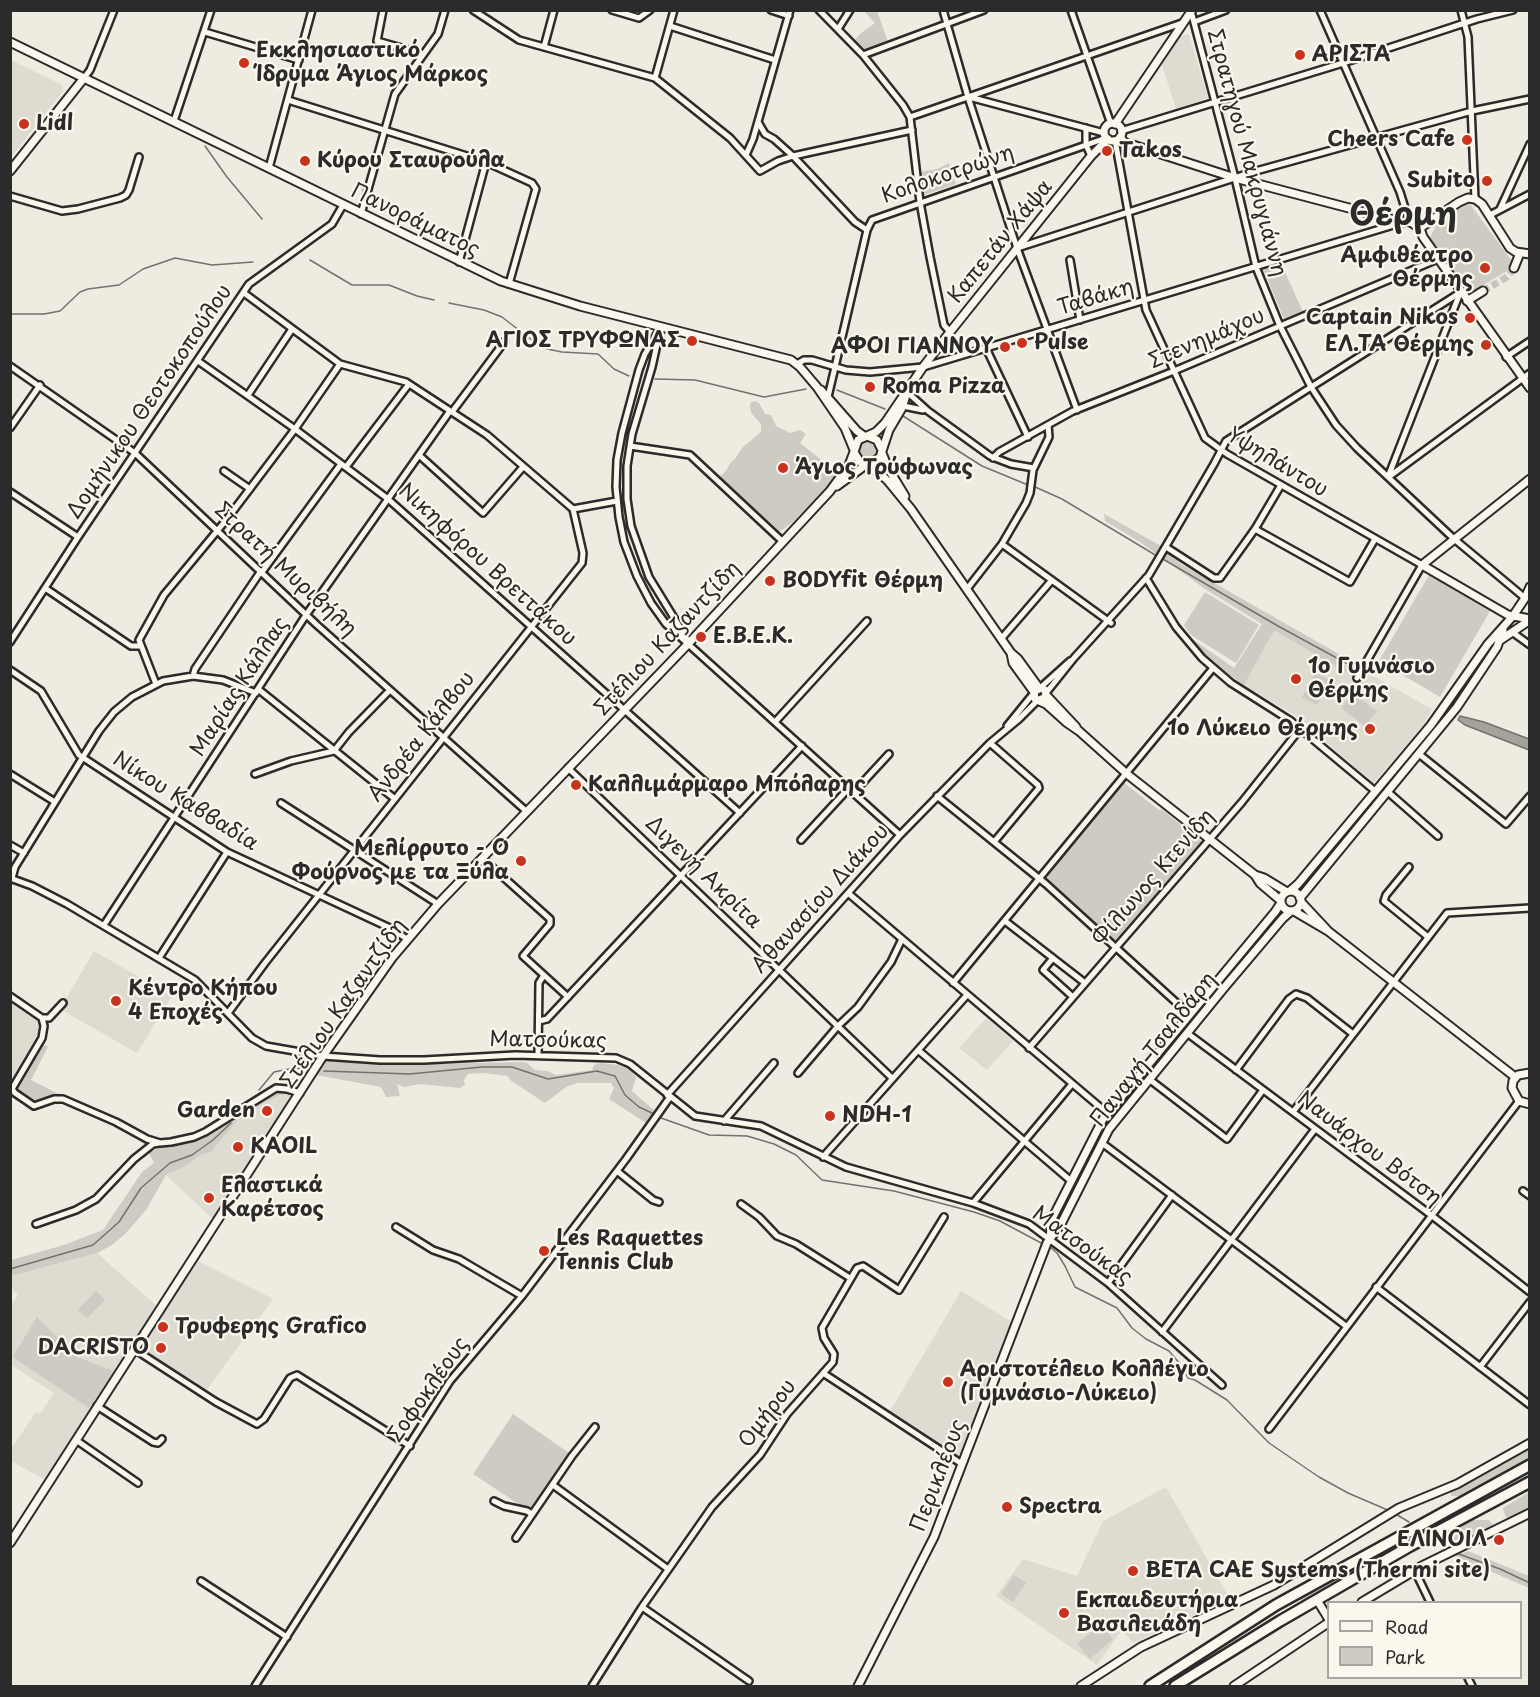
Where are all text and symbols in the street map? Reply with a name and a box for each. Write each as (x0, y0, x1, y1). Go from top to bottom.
street label: Στρατηγού Μακρυγιάννη (1201, 27, 1291, 279)
place label: Εκκλησιαστικό Ίδρυμα Άγιος Μάρκος (256, 38, 488, 88)
place label: ΑΡΙΣΤΑ (1312, 42, 1391, 68)
marker: ΑΡΙΣΤΑ (1293, 48, 1307, 62)
marker: Εκκλησιαστικό Ίδρυμα Άγιος Μάρκος (237, 56, 251, 70)
place label: Lidl (36, 111, 73, 137)
marker: Lidl (17, 117, 31, 131)
place label: Cheers Cafe (1327, 127, 1455, 153)
marker: Cheers Cafe (1460, 133, 1474, 147)
place label: Takos (1119, 138, 1182, 164)
street label: Κολοκοτρώνη (879, 141, 1017, 209)
marker: Takos (1100, 144, 1114, 158)
place label: Κύρου Σταυρούλα (317, 148, 505, 174)
marker: Κύρου Σταυρούλα (298, 154, 312, 168)
place label: Subito (1407, 168, 1475, 194)
marker: Subito (1480, 174, 1494, 188)
street label: Καπετάν Χάψα (944, 175, 1058, 309)
street label: Πανοράματος (347, 179, 483, 263)
district label: Θέρμη (1349, 196, 1457, 236)
place label: Αμφιθέατρο Θέρμης (1341, 243, 1473, 293)
marker: Αμφιθέατρο Θέρμης (1478, 261, 1492, 275)
street label: Ταβάκη (1055, 275, 1137, 321)
street label: Δομήνικου Θεοτοκοπούλου (62, 280, 238, 524)
street label: Στενημάχου (1145, 303, 1269, 375)
place label: Captain Nikos (1306, 305, 1458, 331)
marker: Captain Nikos (1463, 311, 1477, 325)
place label: ΑΓΙΟΣ ΤΡΥΦΩΝΑΣ (486, 328, 680, 354)
place label: Pulse (1034, 330, 1088, 356)
place label: ΕΛ.ΤΑ Θέρμης (1325, 332, 1474, 358)
marker: ΑΓΙΟΣ ΤΡΥΦΩΝΑΣ (685, 334, 699, 348)
place label: ΑΦΟΙ ΓΙΑΝΝΟΥ (831, 334, 993, 360)
marker: Pulse (1015, 336, 1029, 350)
marker: ΕΛ.ΤΑ Θέρμης (1479, 338, 1493, 352)
marker: ΑΦΟΙ ΓΙΑΝΝΟΥ (998, 340, 1012, 354)
place label: Roma Pizza (882, 374, 1005, 400)
marker: Roma Pizza (863, 380, 877, 394)
street label: Υψηλάντου (1222, 423, 1332, 503)
place label: Άγιος Τρύφωνας (795, 455, 973, 481)
marker: Άγιος Τρύφωνας (776, 461, 790, 475)
street label: Νικηφόρου Βρεττάκου (393, 478, 581, 652)
street label: Στρατή Μυριβήλη (209, 498, 361, 642)
street label: Στέλιου Καζαντζίδη (590, 557, 746, 721)
place label: BODYfit Θέρμη (782, 568, 943, 594)
marker: BODYfit Θέρμη (763, 574, 777, 588)
street label: Μαρίας Κάλλας (186, 613, 294, 761)
place label: Ε.Β.Ε.Κ. (713, 624, 793, 650)
marker: Ε.Β.Ε.Κ. (694, 630, 708, 644)
place label: 1ο Γυμνάσιο Θέρμης (1308, 654, 1435, 704)
street label: Ανδρέα Κάλβου (363, 667, 481, 807)
marker: 1ο Γυμνάσιο Θέρμης (1289, 672, 1303, 686)
place label: 1ο Λύκειο Θέρμης (1167, 716, 1358, 742)
marker: 1ο Λύκειο Θέρμης (1363, 722, 1377, 736)
street label: Νίκου Καββαδία (108, 747, 262, 857)
place label: Καλλιμάρμαρο Μπόλαρης (588, 772, 866, 798)
marker: Καλλιμάρμαρο Μπόλαρης (569, 778, 583, 792)
street label: Φίλωνος Κτενίδη (1088, 804, 1220, 952)
street label: Διγενή Ακρίτα (640, 811, 766, 935)
street label: Αθανασίου Διάκου (747, 819, 895, 979)
place label: Μελίρρυτο - Ο Φούρνος με τα Ξύλα (292, 836, 509, 886)
marker: Μελίρρυτο - Ο Φούρνος με τα Ξύλα (514, 854, 528, 868)
street label: Στέλιου Καζαντζίδη (276, 914, 412, 1094)
street label: Παναγή Τσαλδάρη (1086, 968, 1222, 1132)
place label: Κέντρο Κήπου 4 Εποχές (128, 976, 278, 1026)
marker: Κέντρο Κήπου 4 Εποχές (109, 994, 123, 1008)
street label: Ματσούκας (489, 1027, 607, 1055)
street label: Ναυάρχου Βότση (1292, 1087, 1446, 1211)
place label: Garden (177, 1098, 255, 1124)
place label: NDH-1 (842, 1103, 912, 1129)
marker: Garden (260, 1104, 274, 1118)
marker: NDH-1 (823, 1109, 837, 1123)
place label: KAOIL (250, 1134, 317, 1160)
marker: KAOIL (231, 1140, 245, 1154)
place label: Ελαστικά Καρέτσος (221, 1173, 324, 1223)
marker: Ελαστικά Καρέτσος (202, 1191, 216, 1205)
street label: Ματσούκας (1027, 1201, 1137, 1291)
place label: Les Raquettes Tennis Club (556, 1226, 703, 1276)
marker: Les Raquettes Tennis Club (537, 1244, 551, 1258)
place label: Τρυφερης Grafico (175, 1314, 367, 1340)
marker: Τρυφερης Grafico (156, 1320, 170, 1334)
street label: Σοφοκλέους (384, 1333, 474, 1447)
place label: DACRISTO (38, 1335, 149, 1361)
marker: DACRISTO (154, 1341, 168, 1355)
place label: Αριστοτέλειο Κολλέγιο (Γυμνάσιο-Λύκειο) (960, 1357, 1209, 1407)
street label: Ομήρου (734, 1375, 802, 1453)
marker: Αριστοτέλειο Κολλέγιο (Γυμνάσιο-Λύκειο) (941, 1375, 955, 1389)
street label: Περικλέους (906, 1416, 972, 1536)
place label: Spectra (1019, 1494, 1102, 1520)
marker: Spectra (1000, 1500, 1014, 1514)
place label: ΕΛΙΝΟΙΛ (1397, 1527, 1487, 1553)
marker: ΕΛΙΝΟΙΛ (1492, 1533, 1506, 1547)
place label: BETA CAE Systems (Thermi site) (1145, 1558, 1490, 1584)
marker: BETA CAE Systems (Thermi site) (1126, 1564, 1140, 1578)
place label: Εκπαιδευτήρια Βασιλειάδη (1076, 1588, 1238, 1638)
legend (1327, 1601, 1522, 1679)
marker: Εκπαιδευτήρια Βασιλειάδη (1057, 1606, 1071, 1620)
text: Road (1385, 1613, 1429, 1640)
text: Park (1385, 1643, 1425, 1670)

